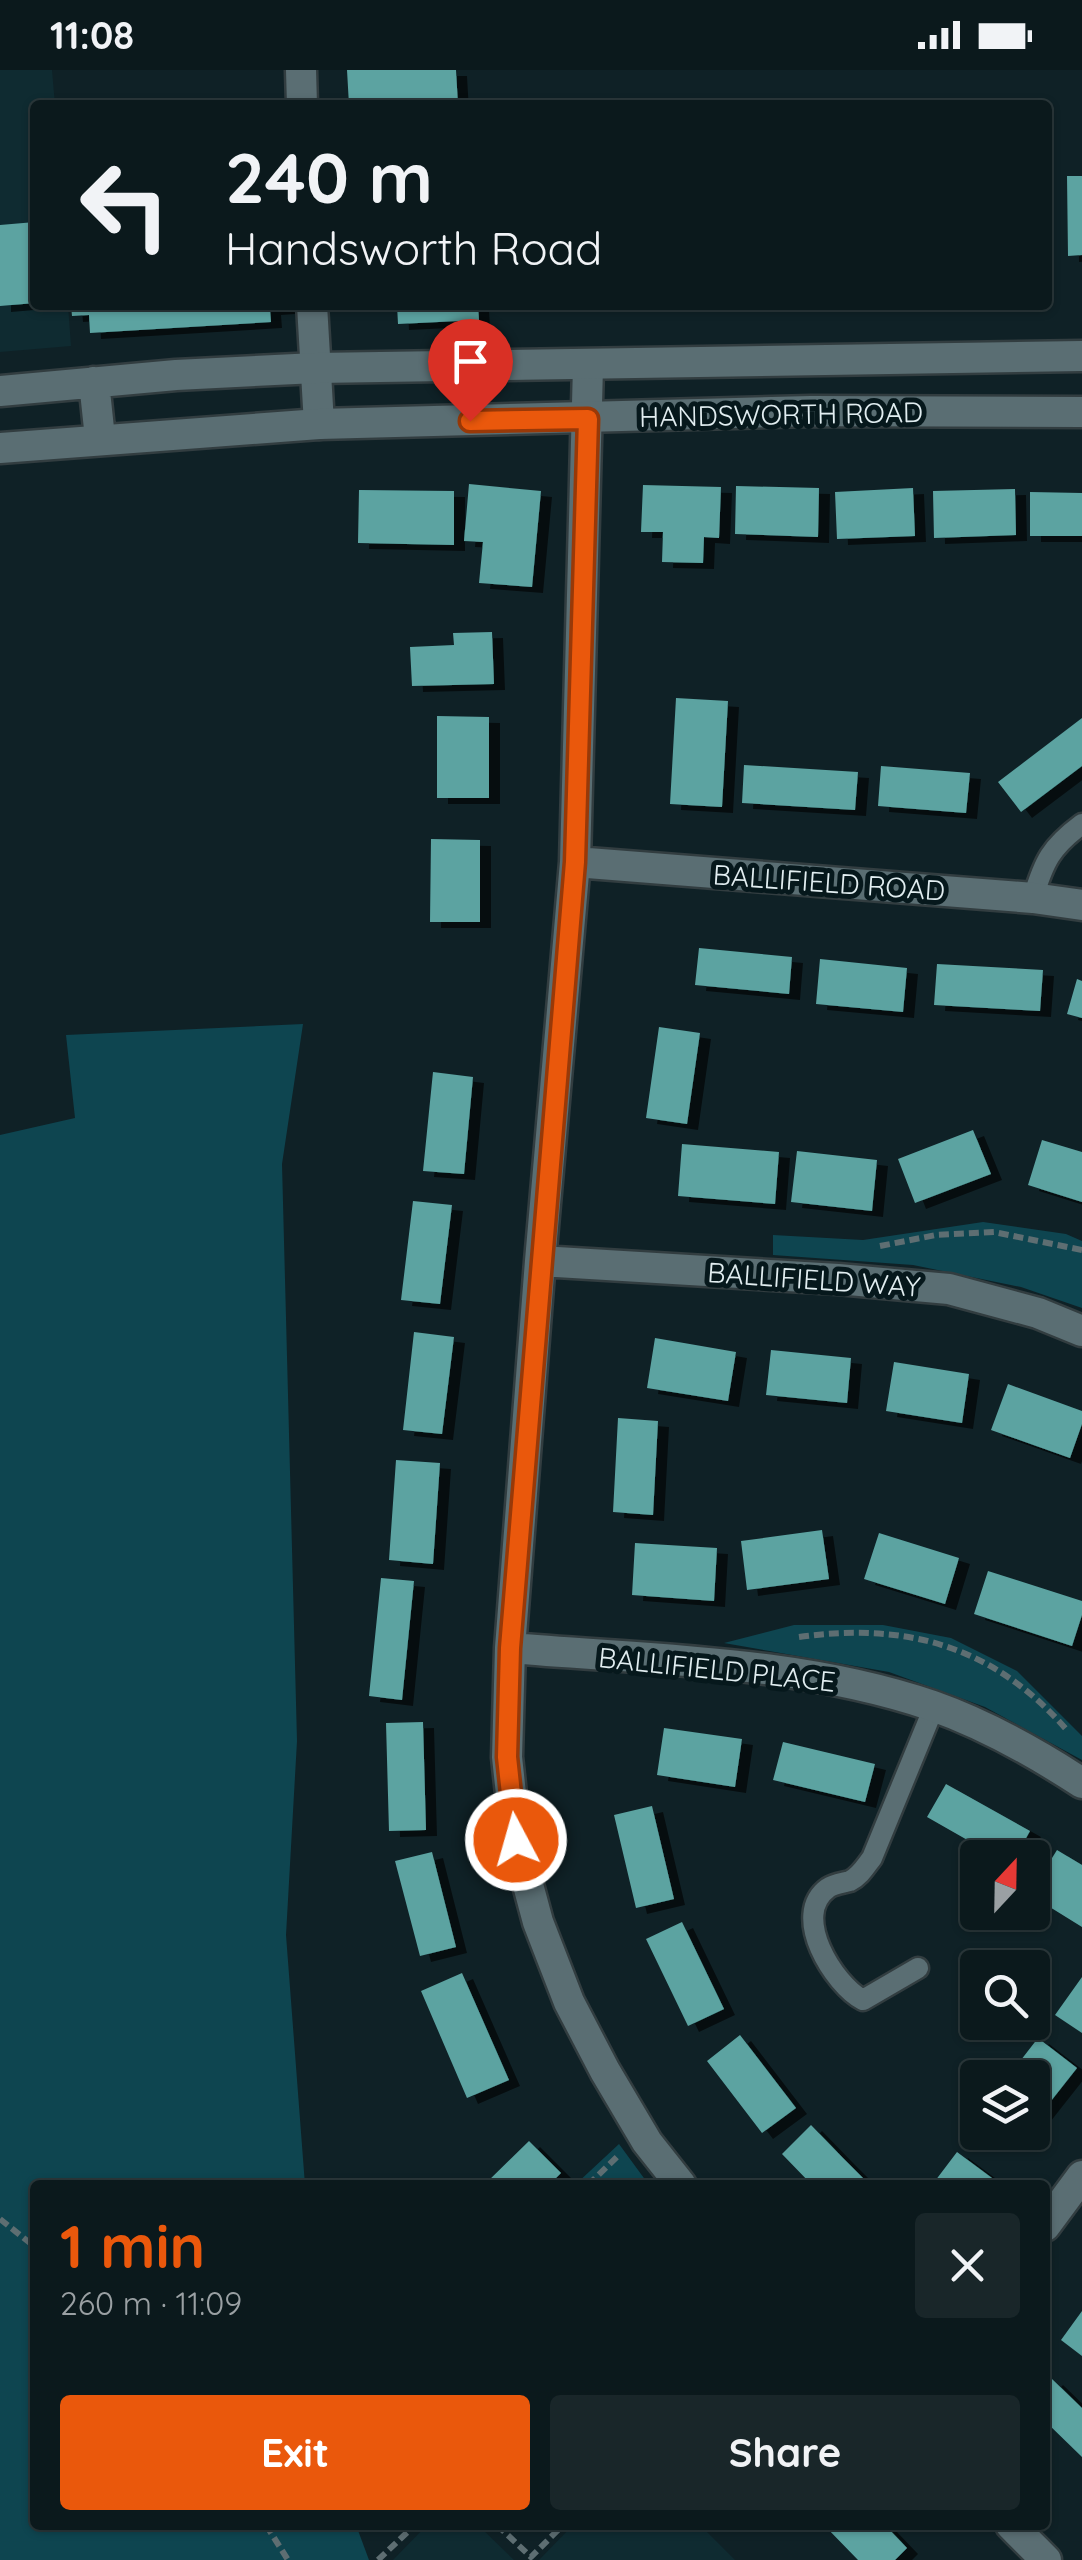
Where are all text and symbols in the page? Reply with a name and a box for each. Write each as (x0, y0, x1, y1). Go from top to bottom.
text: 11:08 (50, 11, 134, 59)
text: 240 m (225, 133, 433, 221)
icon: left (60, 140, 190, 270)
text: Handsworth Road (225, 220, 602, 276)
pin (428, 319, 513, 422)
icon: arrive (443, 334, 498, 389)
street label: HANDSWORTH ROAD (639, 394, 923, 434)
street label: BALLIFIELD ROAD (712, 856, 946, 908)
street label: BALLIFIELD WAY (706, 1254, 922, 1304)
street label: BALLIFIELD PLACE (597, 1639, 837, 1699)
position arrow (464, 1788, 568, 1892)
north arrow (960, 1840, 1050, 1930)
map controls (960, 1840, 1050, 2150)
button: search (960, 1950, 1050, 2040)
button: layers (960, 2060, 1050, 2150)
text: 1 min (60, 2208, 205, 2283)
button: close (915, 2213, 1020, 2318)
text: 260 m · 11:09 (60, 2283, 242, 2323)
button: Exit (60, 2395, 530, 2510)
button: Share (550, 2395, 1020, 2510)

